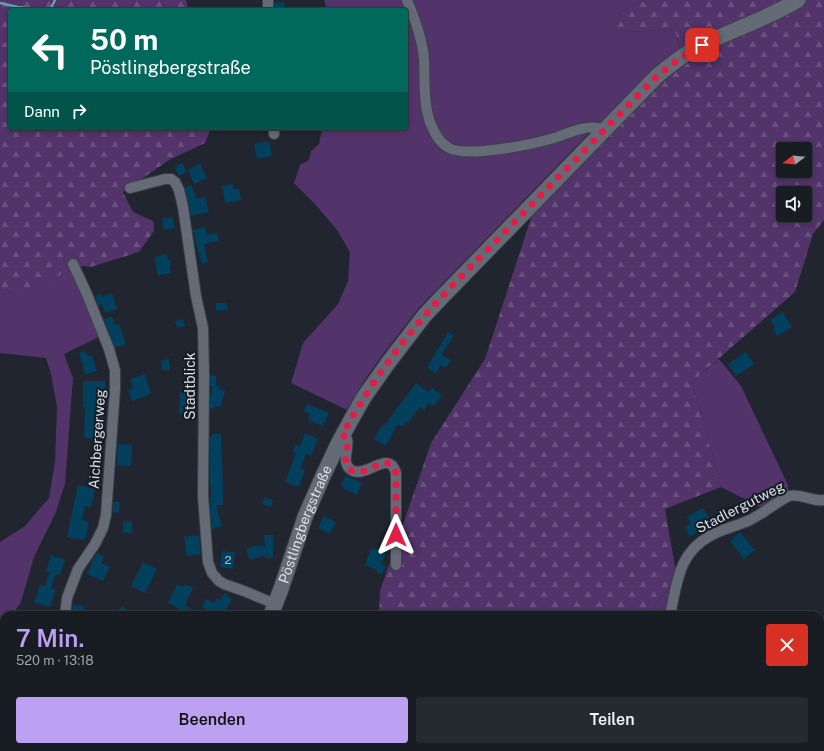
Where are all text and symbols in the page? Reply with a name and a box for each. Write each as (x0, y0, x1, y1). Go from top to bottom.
text: 50 m (90, 23, 158, 56)
icon: left (24, 24, 76, 76)
pin (685, 28, 719, 62)
icon: arrive (691, 34, 713, 56)
text: Pöstlingbergstraße (90, 57, 251, 78)
icon: right (68, 100, 90, 122)
text: Dann (24, 103, 60, 120)
north arrow (776, 142, 812, 178)
map controls (776, 142, 812, 222)
button: sound (776, 186, 812, 222)
street label: Stadtblick (182, 352, 198, 420)
street label: Aichbergerweg (86, 388, 108, 489)
street label: Pöstlingbergstraße (275, 463, 335, 585)
street label: Stadlergutweg (693, 478, 787, 536)
position arrow (375, 514, 417, 556)
house number: 2 (224, 553, 232, 567)
text: 7 Min. (16, 624, 84, 652)
button: close (766, 624, 808, 666)
text: 520 m · 13:18 (16, 653, 94, 668)
button: Beenden (16, 697, 408, 743)
button: Teilen (416, 697, 808, 743)

